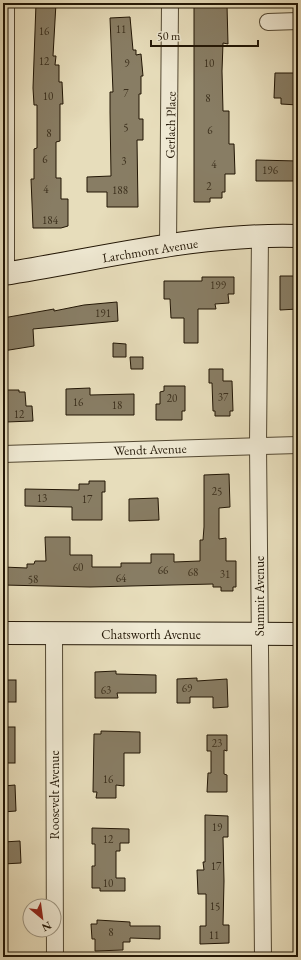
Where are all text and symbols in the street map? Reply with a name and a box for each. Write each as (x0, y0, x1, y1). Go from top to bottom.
house number: 11 (116, 22, 126, 36)
scale bar (151, 22, 258, 48)
house number: 16 (39, 24, 50, 38)
text: 50 m (157, 28, 181, 44)
house number: 12 (39, 54, 50, 68)
house number: 9 (124, 56, 130, 70)
house number: 10 (204, 56, 214, 70)
house number: 7 (123, 86, 129, 100)
house number: 10 (43, 89, 53, 103)
street label: Gerlach Place (161, 91, 180, 159)
house number: 8 (205, 91, 211, 105)
house number: 5 (123, 120, 129, 134)
house number: 6 (207, 123, 213, 137)
house number: 8 (46, 126, 52, 140)
house number: 6 (42, 152, 48, 166)
house number: 3 (121, 154, 127, 168)
house number: 4 (211, 157, 217, 171)
house number: 196 (262, 163, 279, 177)
house number: 2 (206, 179, 212, 193)
house number: 4 (43, 182, 49, 196)
house number: 188 (112, 183, 128, 197)
house number: 184 (42, 213, 59, 227)
street label: Larchmont Avenue (101, 235, 199, 266)
house number: 199 (210, 278, 227, 292)
house number: 191 (95, 306, 111, 320)
house number: 37 (218, 390, 229, 404)
house number: 20 (167, 391, 177, 405)
house number: 16 (73, 395, 84, 409)
house number: 18 (112, 398, 122, 412)
house number: 12 (14, 407, 25, 421)
street label: Wendt Avenue (113, 440, 187, 459)
house number: 25 (212, 484, 222, 498)
house number: 13 (37, 491, 47, 505)
house number: 17 (82, 492, 93, 506)
street label: Summit Avenue (251, 556, 268, 636)
house number: 60 (73, 560, 83, 574)
house number: 66 (158, 563, 169, 577)
house number: 68 (188, 565, 198, 579)
house number: 31 (220, 567, 230, 581)
house number: 64 (116, 571, 127, 585)
house number: 58 (28, 572, 38, 586)
street label: Chatsworth Avenue (101, 626, 201, 643)
house number: 69 (182, 681, 193, 695)
house number: 63 (101, 683, 111, 697)
house number: 23 (212, 736, 222, 750)
street label: Roosevelt Avenue (46, 751, 63, 839)
house number: 16 (103, 772, 114, 786)
house number: 19 (212, 820, 223, 834)
house number: 12 (103, 832, 114, 846)
house number: 17 (211, 859, 222, 873)
house number: 10 (103, 876, 113, 890)
north arrow (22, 898, 62, 938)
house number: 15 (210, 899, 220, 913)
text: N (39, 918, 54, 935)
house number: 8 (108, 925, 114, 939)
house number: 11 (209, 928, 219, 942)

